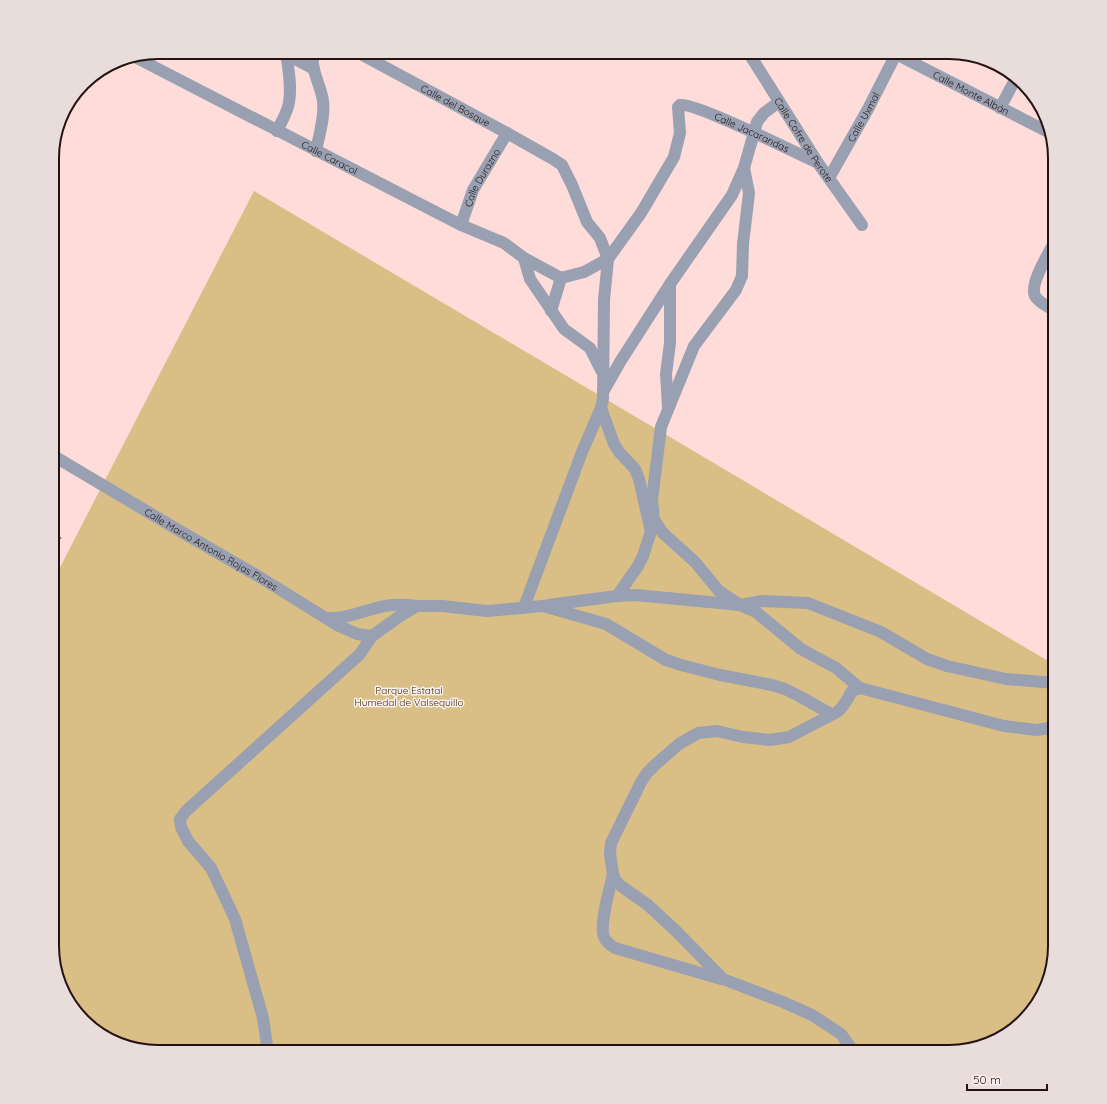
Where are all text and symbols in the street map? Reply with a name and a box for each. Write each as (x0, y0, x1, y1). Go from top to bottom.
street label: Calle Monte Albán (931, 68, 1011, 118)
street label: Calle del Bosque (418, 82, 493, 130)
street label: Calle Uxmal (845, 90, 882, 144)
street label: Calle Cofre de Perote (771, 95, 836, 185)
street label: Calle Jacarandas (712, 110, 792, 156)
street label: Calle Caracol (299, 138, 360, 178)
street label: Calle Durazno (462, 146, 503, 209)
street label: Calle Marco Antonio Rojas Flores (142, 505, 280, 594)
park label: Parque Estatal Humedal de Valsequillo (355, 684, 463, 709)
scale bar (967, 1066, 1047, 1092)
text: 50 m (973, 1072, 1001, 1087)

